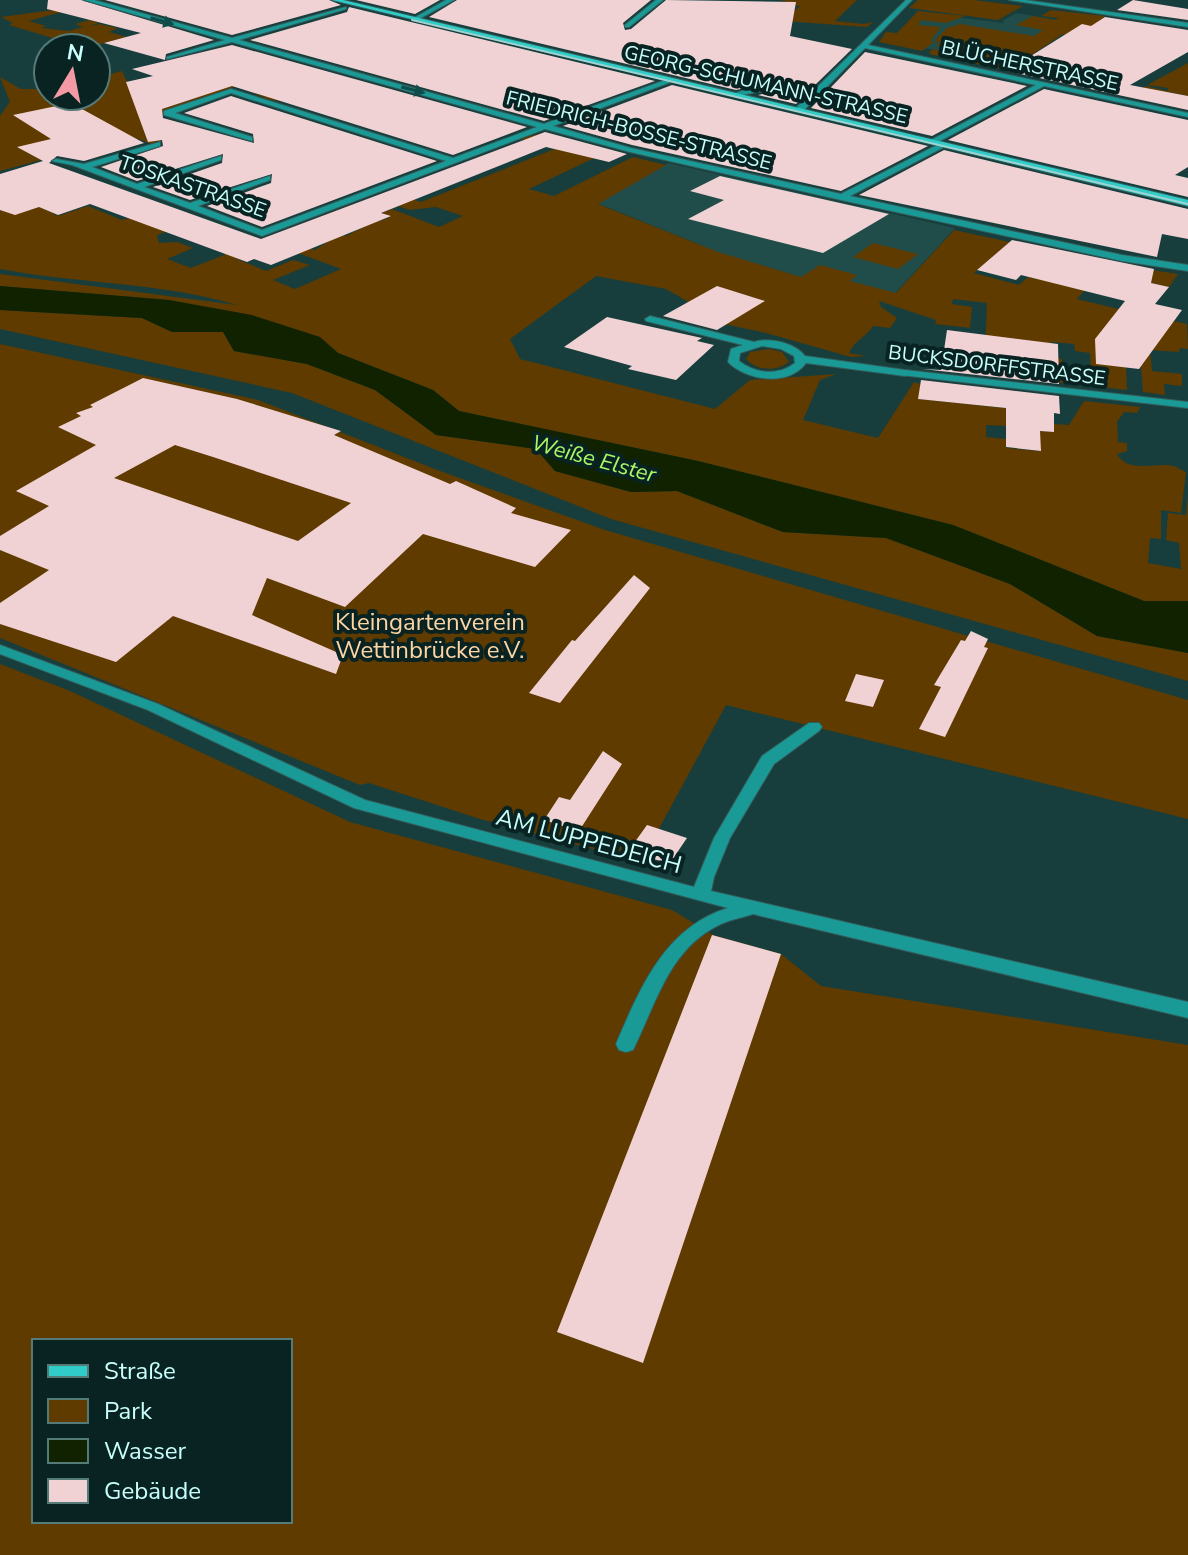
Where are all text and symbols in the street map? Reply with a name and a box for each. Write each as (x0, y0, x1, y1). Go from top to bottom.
one-way arrow (151, 15, 175, 28)
north arrow (32, 32, 112, 112)
street label: BLÜCHERSTRASSE (939, 34, 1121, 97)
text: N (65, 37, 86, 69)
street label: GEORG-SCHUMANN-STRASSE (621, 39, 910, 130)
one-way arrow (402, 84, 426, 97)
street label: FRIEDRICH-BOSSE-STRASSE (503, 84, 774, 177)
street label: TOSKASTRASSE (116, 149, 270, 224)
street label: BUCKSDORFFSTRASSE (887, 339, 1107, 392)
water label: Weiße Elster (528, 428, 660, 490)
park label: Kleingartenverein Wettinbrücke e.V. (335, 606, 525, 666)
street label: AM LUPPEDEICH (493, 801, 685, 881)
legend (32, 1339, 292, 1523)
text: Straße (104, 1355, 176, 1387)
text: Park (104, 1395, 153, 1427)
text: Wasser (104, 1435, 187, 1467)
text: Gebäude (104, 1475, 201, 1507)

